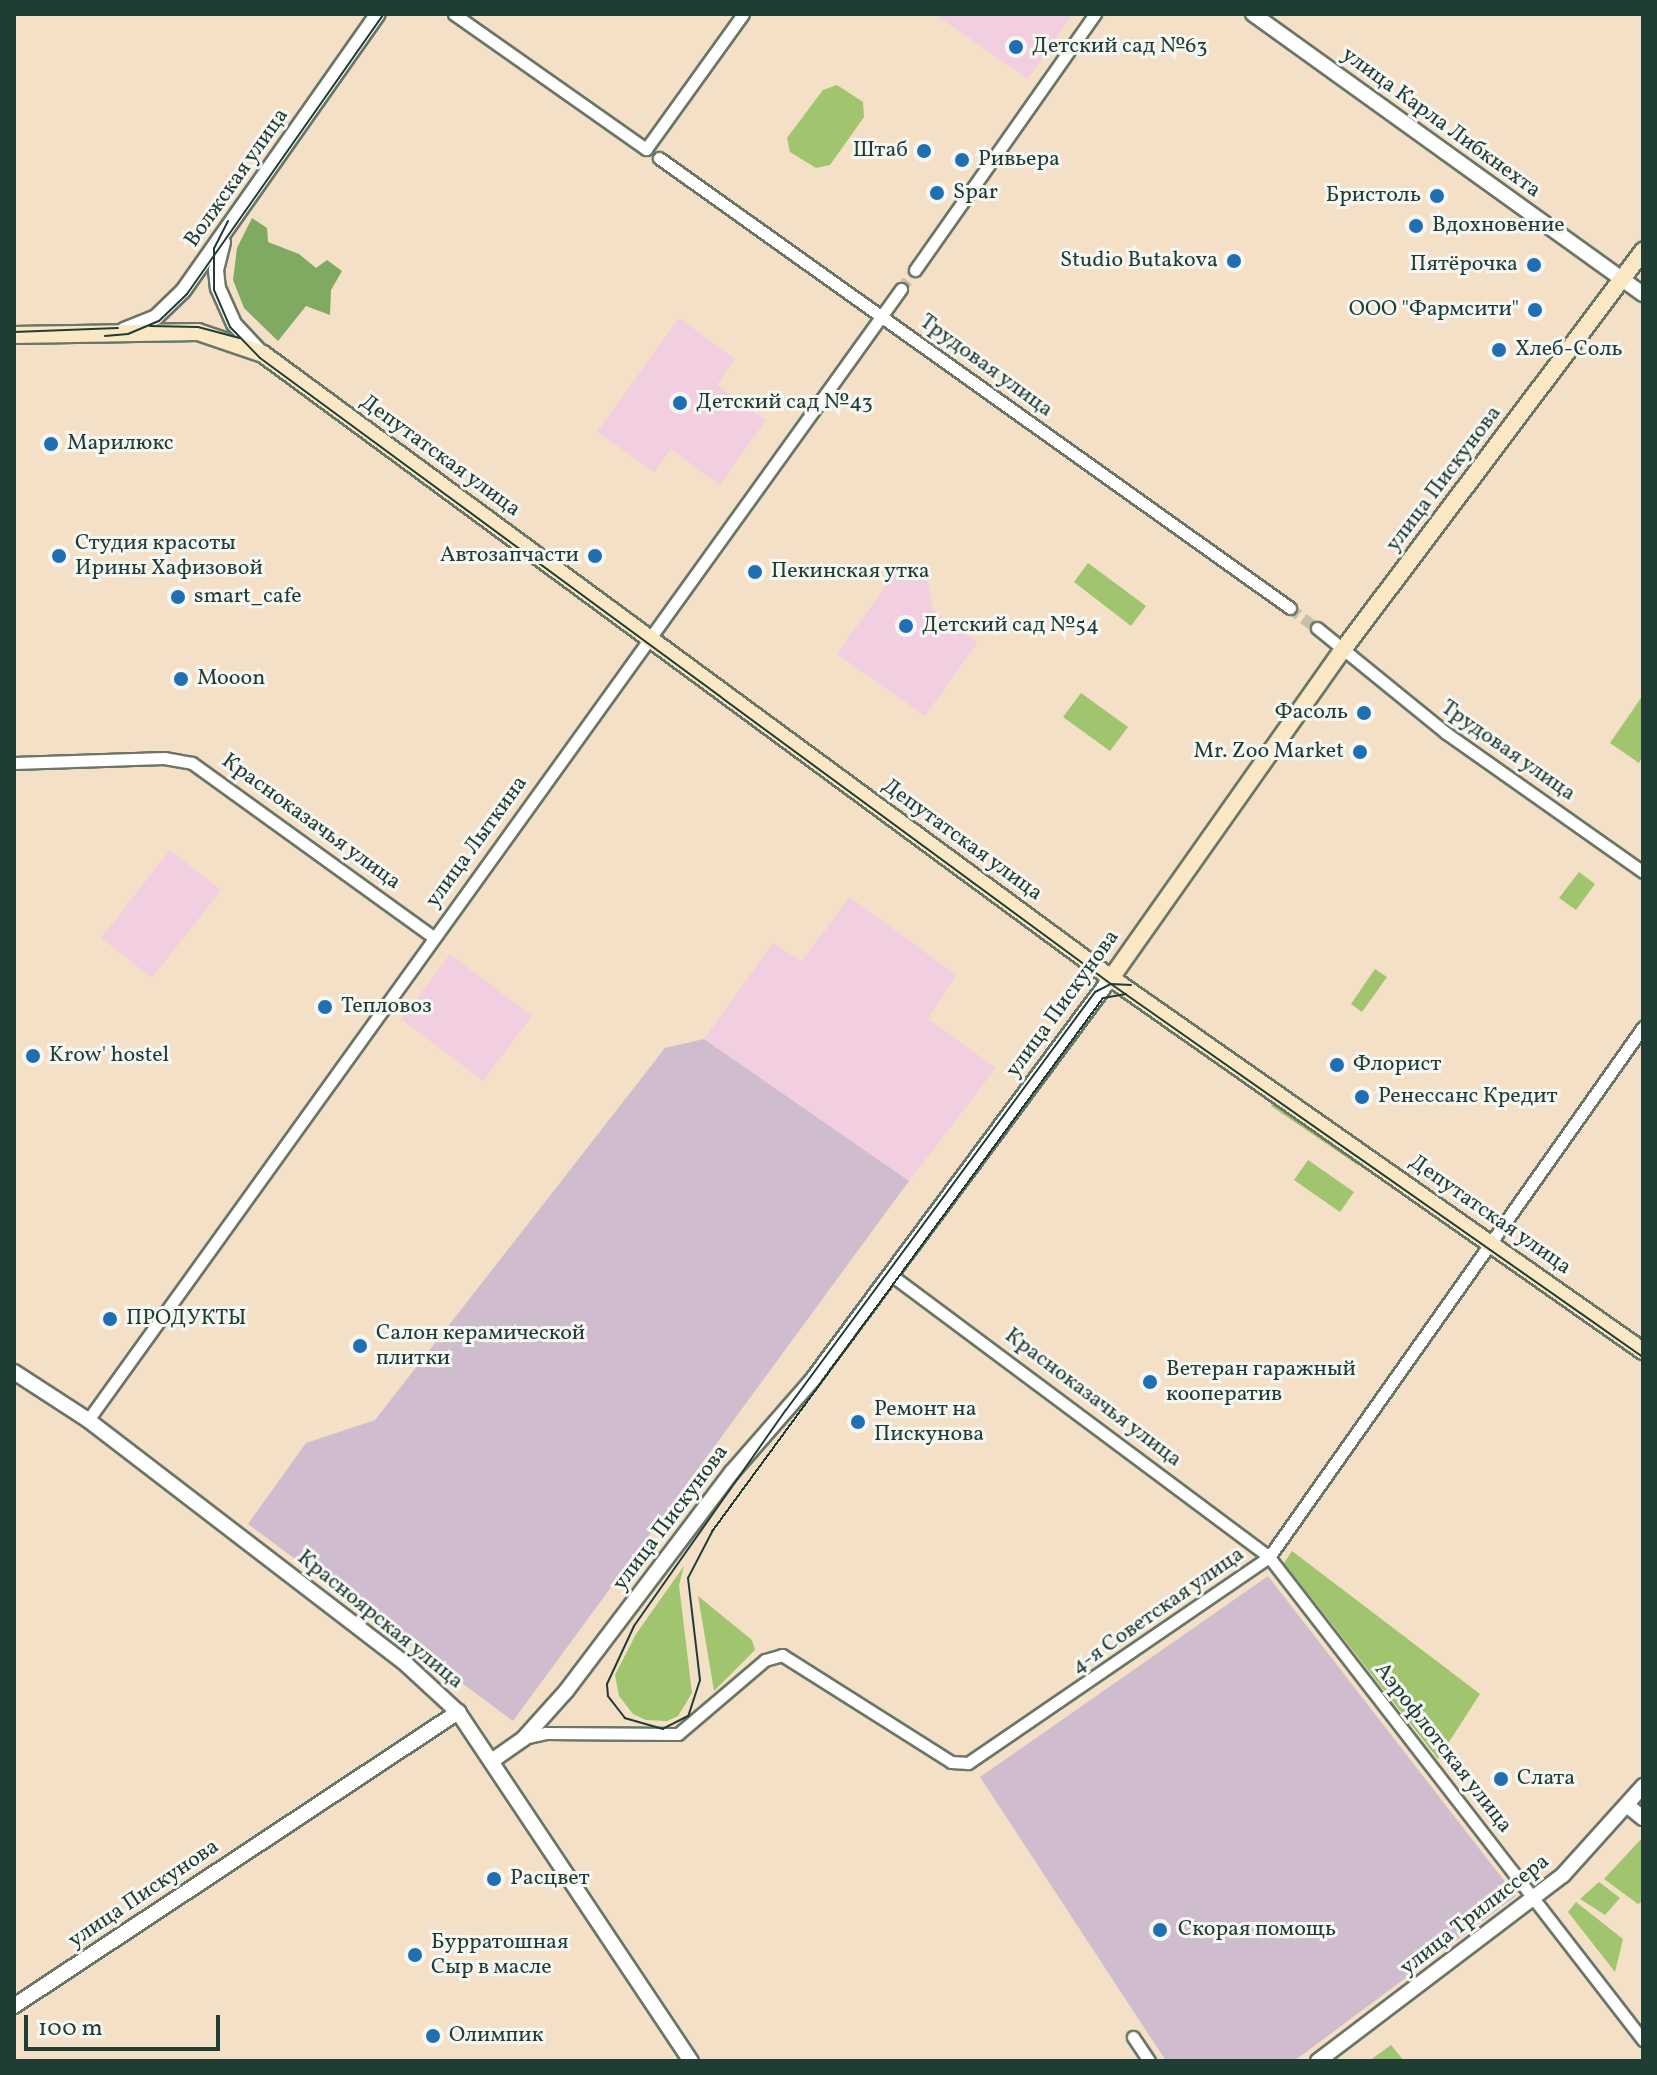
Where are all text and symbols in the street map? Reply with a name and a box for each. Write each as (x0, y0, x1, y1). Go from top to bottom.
place label: Детский сад №63 (1032, 34, 1207, 60)
marker: Детский сад №63 (1007, 38, 1025, 56)
street label: улица Карла Либкнехта (1336, 42, 1546, 204)
street label: Волжская улица (179, 103, 295, 253)
place label: Штаб (853, 138, 908, 164)
marker: Штаб (915, 142, 933, 160)
place label: Ривьера (978, 147, 1060, 173)
marker: Ривьера (953, 151, 971, 169)
place label: Spar (953, 180, 998, 206)
place label: Бристоль (1326, 183, 1421, 209)
marker: Spar (928, 184, 946, 202)
marker: Бристоль (1428, 187, 1446, 205)
place label: Вдохновение (1432, 213, 1565, 239)
marker: Вдохновение (1407, 217, 1425, 235)
place label: Studio Butakova (1060, 248, 1218, 274)
marker: Studio Butakova (1225, 252, 1243, 270)
place label: Пятёрочка (1410, 252, 1518, 278)
marker: Пятёрочка (1525, 256, 1543, 274)
place label: ООО "Фармсити" (1349, 297, 1519, 323)
marker: ООО "Фармсити" (1526, 301, 1544, 319)
street label: Трудовая улица (914, 309, 1058, 423)
place label: Хлеб-Соль (1515, 337, 1623, 363)
marker: Хлеб-Соль (1490, 341, 1508, 359)
street label: Депутатская улица (354, 389, 526, 523)
place label: Детский сад №43 (696, 390, 873, 416)
marker: Детский сад №43 (671, 394, 689, 412)
street label: улица Пискунова (1381, 401, 1507, 557)
place label: Марилюкс (67, 431, 174, 457)
marker: Марилюкс (42, 435, 60, 453)
place label: Студия красоты Ирины Хафизовой (75, 530, 263, 582)
place label: Автозапчасти (440, 543, 579, 569)
marker: Студия красоты Ирины Хафизовой (50, 547, 68, 565)
marker: Автозапчасти (586, 547, 604, 565)
place label: Пекинская утка (771, 559, 930, 585)
marker: Пекинская утка (746, 563, 764, 581)
place label: smart_cafe (194, 584, 302, 610)
marker: smart_cafe (169, 588, 187, 606)
place label: Детский сад №54 (922, 613, 1099, 639)
marker: Детский сад №54 (897, 617, 915, 635)
place label: Mooon (197, 666, 265, 692)
marker: Mooon (172, 670, 190, 688)
street label: Трудовая улица (1435, 695, 1581, 807)
place label: Фасоль (1275, 700, 1348, 726)
marker: Фасоль (1355, 704, 1373, 722)
place label: Mr. Zoo Market (1193, 739, 1344, 765)
marker: Mr. Zoo Market (1351, 743, 1369, 761)
street label: Красноказачья улица (216, 748, 406, 896)
street label: улица Лыткина (420, 771, 534, 913)
street label: Депутатская улица (876, 773, 1048, 907)
street label: улица Пискунова (1001, 925, 1125, 1083)
place label: Тепловоз (341, 994, 432, 1020)
marker: Тепловоз (316, 998, 334, 1016)
place label: Krow' hostel (49, 1043, 169, 1069)
marker: Krow' hostel (24, 1047, 42, 1065)
place label: Флорист (1353, 1052, 1441, 1078)
marker: Флорист (1328, 1056, 1346, 1074)
place label: Ренессанс Кредит (1378, 1084, 1558, 1110)
marker: Ренессанс Кредит (1353, 1088, 1371, 1106)
street label: Депутатская улица (1404, 1149, 1576, 1281)
place label: ПРОДУКТЫ (126, 1306, 246, 1332)
marker: ПРОДУКТЫ (101, 1310, 119, 1328)
place label: Салон керамической плитки (376, 1320, 585, 1372)
street label: Красноказачья улица (999, 1323, 1187, 1473)
marker: Салон керамической плитки (351, 1337, 369, 1355)
place label: Ветеран гаражный кооператив (1166, 1356, 1356, 1408)
marker: Ветеран гаражный кооператив (1141, 1373, 1159, 1391)
place label: Ремонт на Пискунова (874, 1396, 984, 1448)
marker: Ремонт на Пискунова (849, 1413, 867, 1431)
street label: улица Пискунова (608, 1440, 734, 1596)
street label: 4-я Советская улица (1066, 1541, 1250, 1681)
street label: Красноярская улица (291, 1545, 469, 1695)
street label: Аэрофлотская улица (1368, 1657, 1518, 1839)
place label: Слата (1517, 1766, 1575, 1792)
marker: Слата (1492, 1770, 1510, 1788)
street label: улица Пискунова (64, 1834, 224, 1954)
street label: улица Трилиссера (1395, 1848, 1555, 1982)
place label: Расцвет (510, 1866, 590, 1892)
marker: Расцвет (485, 1870, 503, 1888)
place label: Скорая помощь (1178, 1917, 1336, 1943)
marker: Скорая помощь (1149, 1919, 1171, 1941)
place label: Бурратошная Сыр в масле (431, 1929, 568, 1980)
marker: Бурратошная Сыр в масле (406, 1946, 424, 1964)
scale bar (28, 1999, 224, 2049)
text: 100 m (38, 2012, 103, 2046)
place label: Олимпик (449, 2023, 543, 2049)
marker: Олимпик (424, 2027, 442, 2045)

